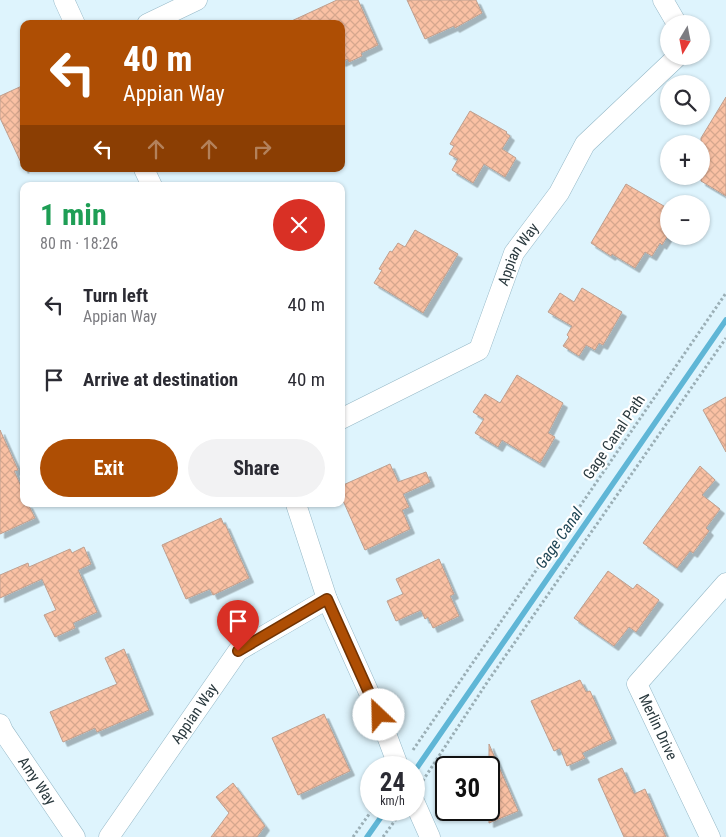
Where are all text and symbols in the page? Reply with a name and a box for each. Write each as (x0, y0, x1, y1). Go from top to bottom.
north arrow (660, 15, 710, 65)
map controls (660, 15, 710, 245)
text: 40 m (123, 39, 192, 80)
icon: left (40, 40, 105, 105)
button: search (660, 75, 710, 125)
text: Appian Way (123, 81, 225, 106)
icon: left (89, 135, 117, 163)
icon: ahead (142, 135, 170, 163)
icon: ahead (195, 135, 223, 163)
icon: right (248, 135, 276, 163)
button: + (660, 135, 710, 185)
button: − (660, 195, 710, 245)
text: 1 min (40, 197, 107, 232)
button: close (273, 199, 325, 251)
street label: Appian Way (494, 219, 542, 288)
text: 80 m · 18:26 (40, 234, 118, 253)
text: Turn left (83, 284, 148, 307)
icon: left (40, 291, 68, 319)
text: 40 m (288, 293, 325, 316)
text: Appian Way (83, 307, 157, 326)
icon: arrive (40, 366, 68, 394)
text: Arrive at destination (83, 368, 238, 391)
text: 40 m (288, 368, 325, 391)
street label: Gage Canal Path (579, 391, 649, 483)
button: Exit (40, 439, 178, 497)
button: Share (188, 439, 325, 497)
water label: Gage Canal (531, 504, 587, 572)
pin (217, 600, 259, 651)
icon: arrive (224, 607, 252, 635)
street label: Appian Way (167, 680, 222, 747)
position arrow (352, 688, 404, 740)
street label: Merlin Drive (635, 691, 681, 763)
street label: Amy Way (14, 753, 60, 808)
speed limit sign: 30 (435, 756, 500, 821)
text: 24 (380, 768, 405, 797)
text: km/h (380, 794, 405, 808)

